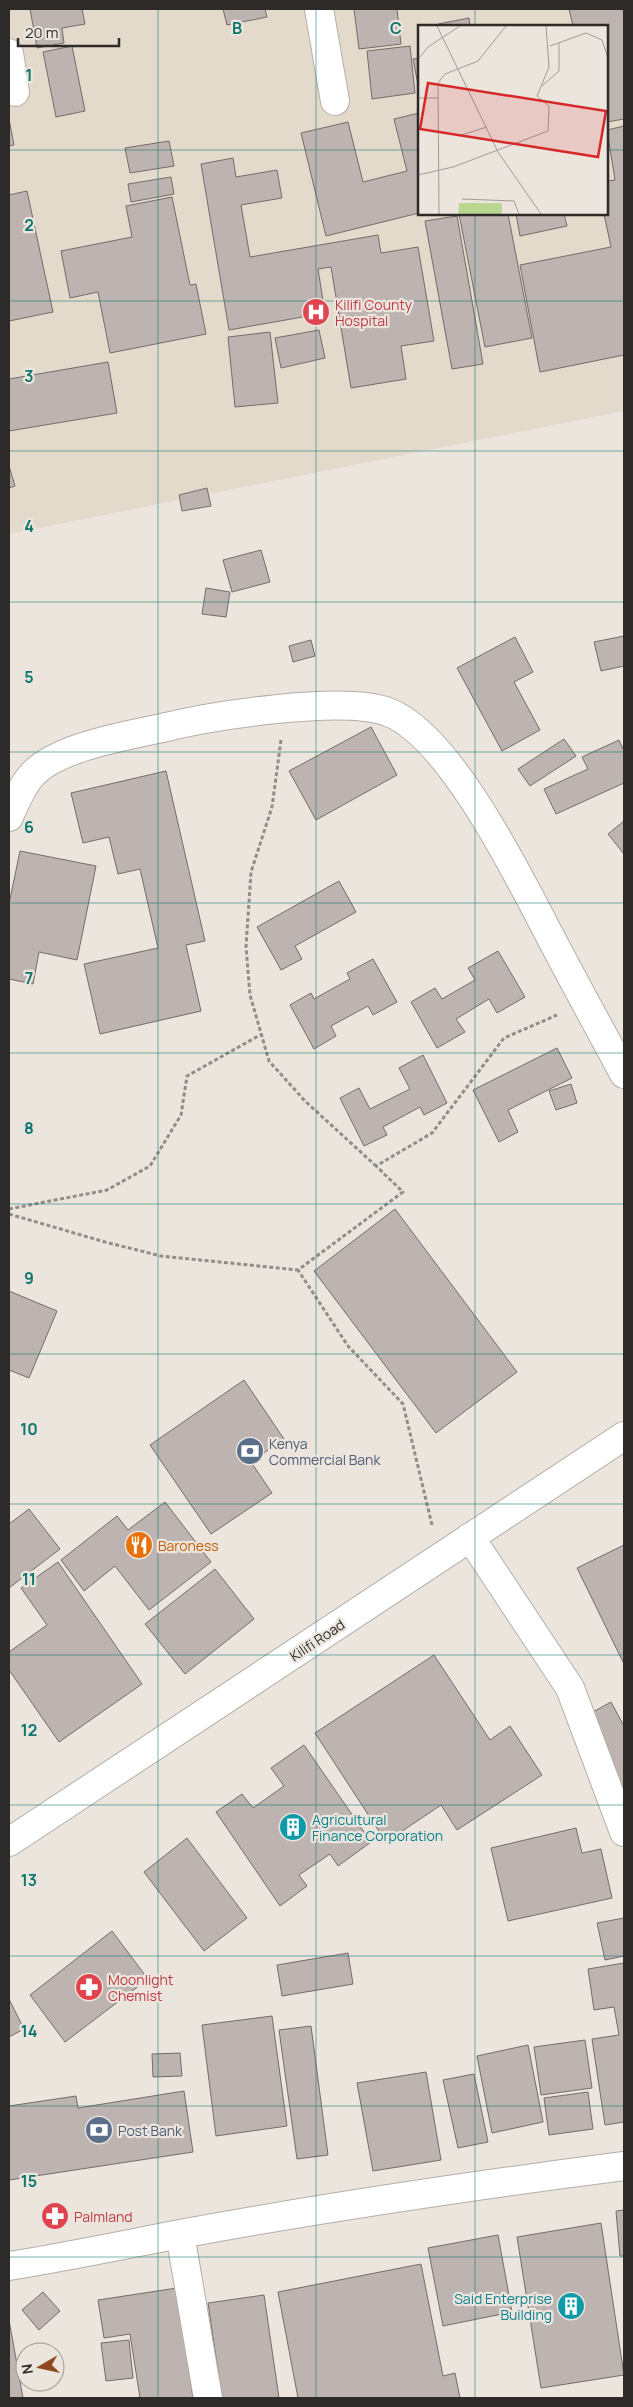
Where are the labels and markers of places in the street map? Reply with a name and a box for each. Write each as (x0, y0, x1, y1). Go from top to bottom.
place label: Kilifi County Hospital (335, 295, 413, 330)
hospital icon: Kilifi County Hospital (301, 297, 331, 327)
place label: Kenya Commercial Bank (269, 1434, 381, 1469)
bank icon: Kenya Commercial Bank (235, 1436, 265, 1466)
restaurant icon: Baroness (124, 1530, 154, 1560)
place label: Baroness (158, 1536, 219, 1555)
place label: Agricultural Finance Corporation (312, 1810, 443, 1845)
building icon: Agricultural Finance Corporation (278, 1812, 308, 1842)
place label: Moonlight Chemist (108, 1970, 174, 2005)
pharmacy icon: Moonlight Chemist (74, 1972, 104, 2002)
bank icon: Post Bank (84, 2115, 114, 2145)
place label: Post Bank (118, 2121, 183, 2140)
pharmacy icon: Palmland (40, 2201, 70, 2231)
place label: Palmland (74, 2207, 133, 2226)
place label: Said Enterprise Building (454, 2289, 552, 2324)
building icon: Said Enterprise Building (556, 2291, 586, 2321)

